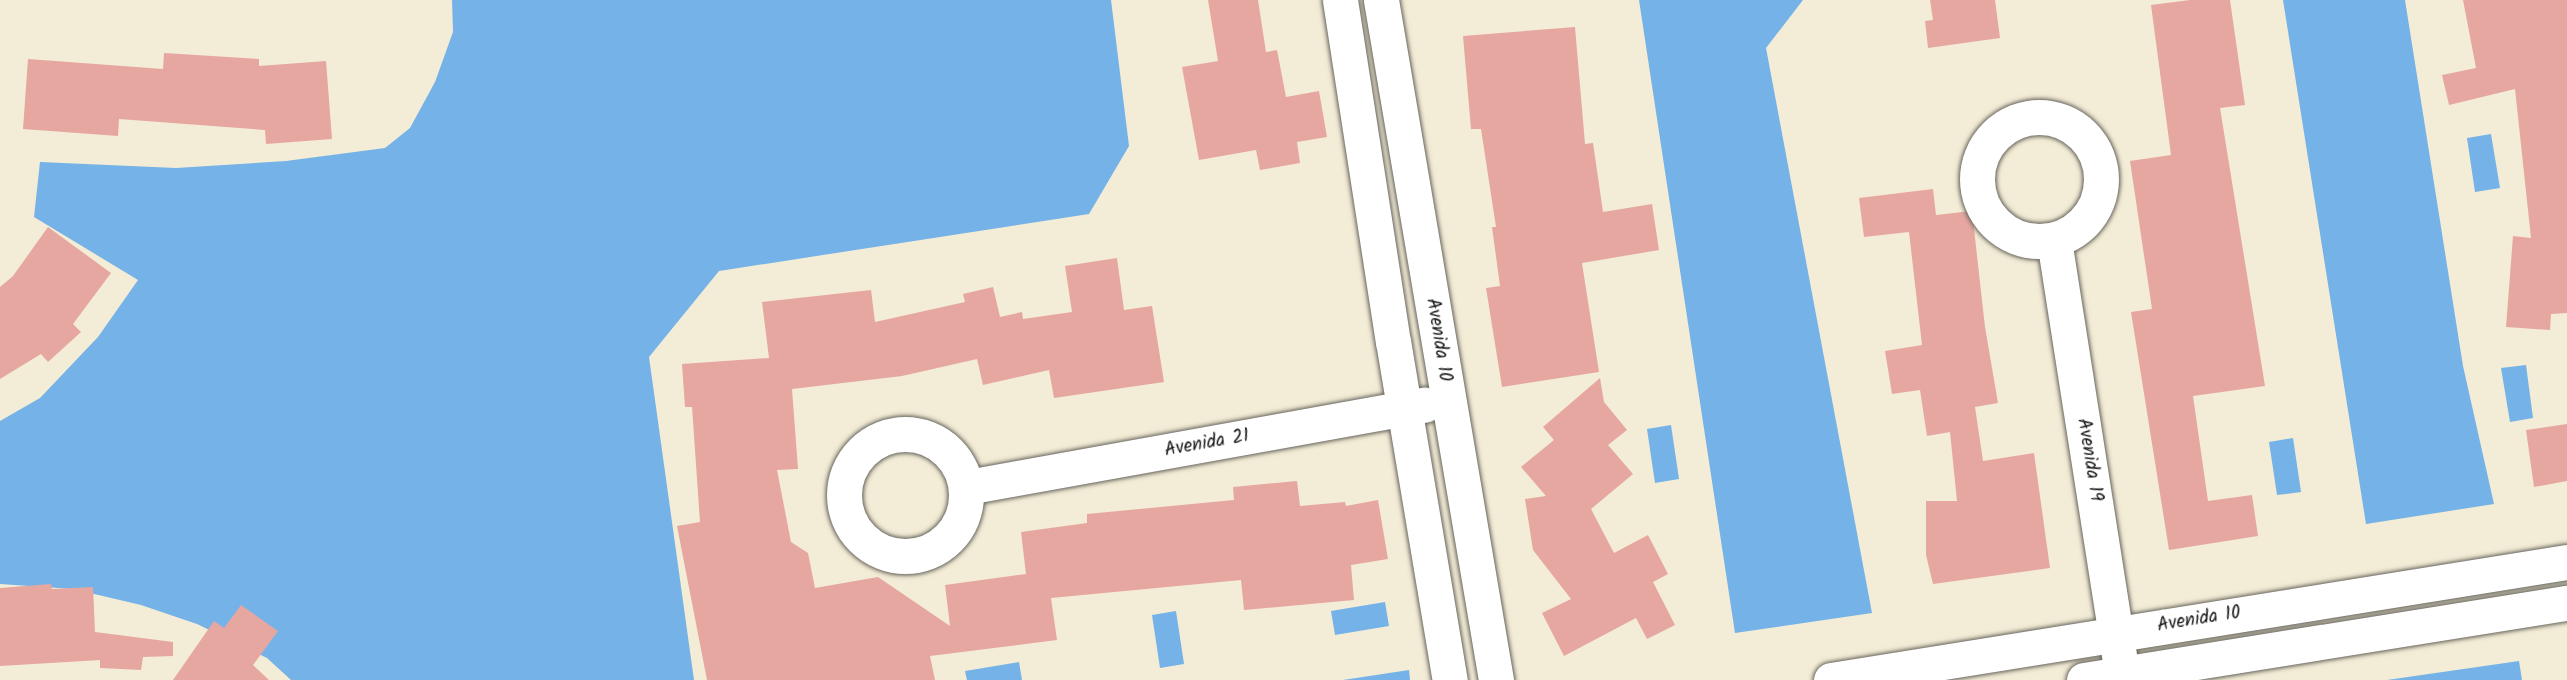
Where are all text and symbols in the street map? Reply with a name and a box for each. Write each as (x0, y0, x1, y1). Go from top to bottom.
street label: Avenida 10 (1420, 297, 1456, 383)
street label: Avenida 19 (2071, 417, 2107, 503)
street label: Avenida 21 (1163, 425, 1251, 463)
street label: Avenida 10 (2156, 602, 2242, 638)

